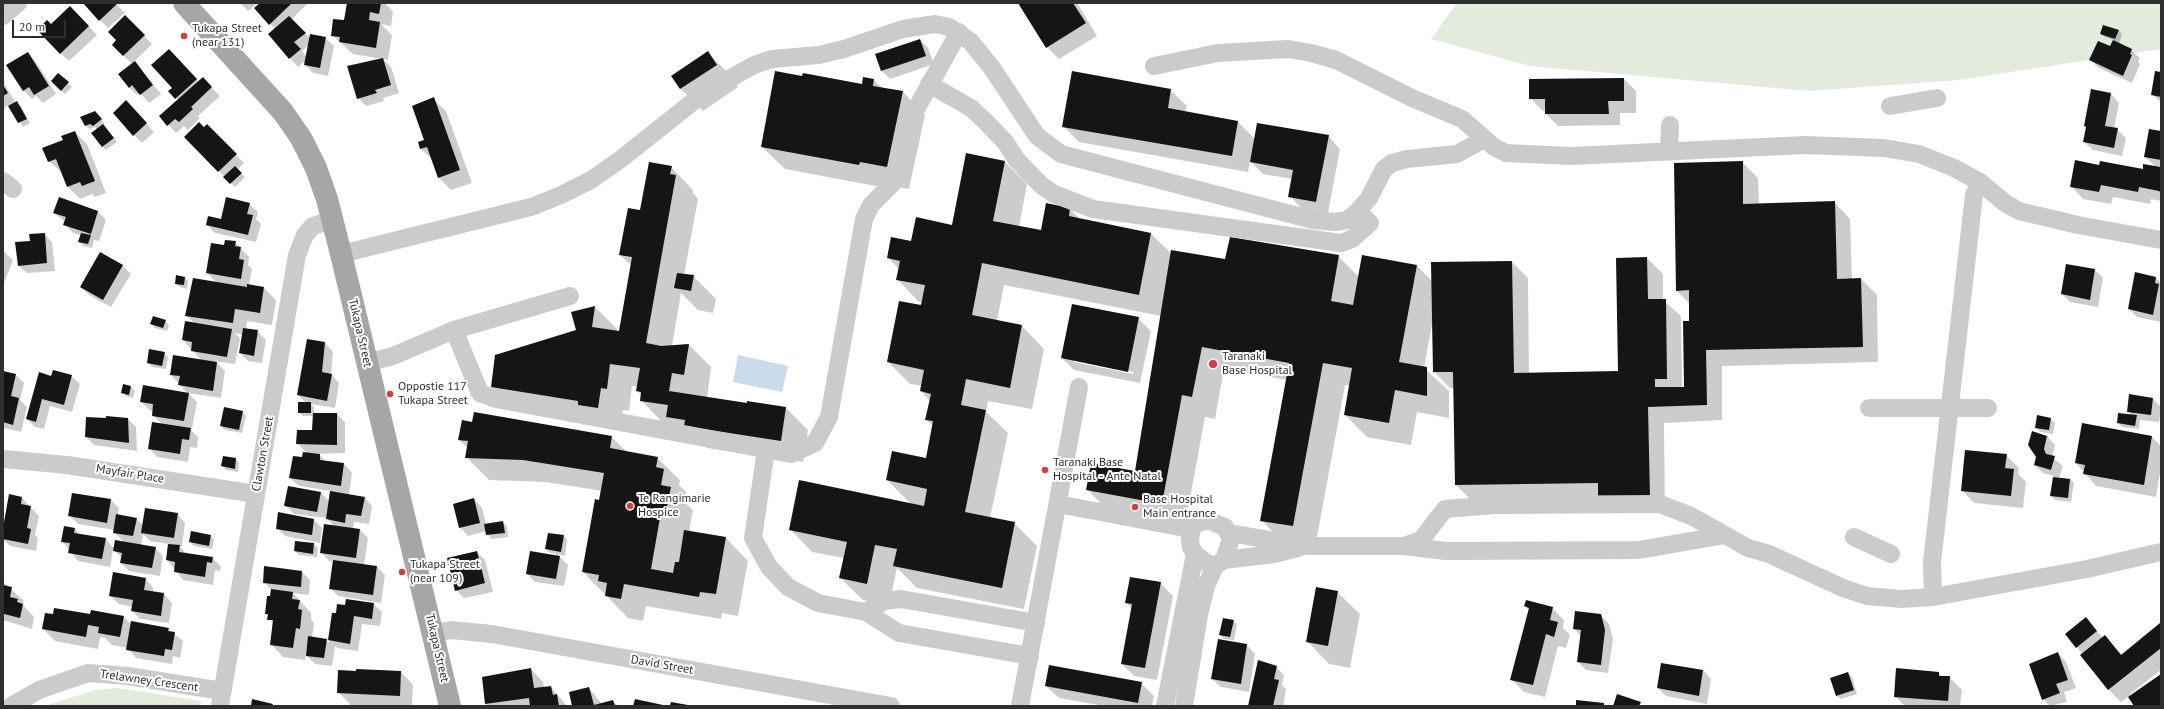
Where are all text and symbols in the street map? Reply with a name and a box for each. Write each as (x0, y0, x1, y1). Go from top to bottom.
scale bar (14, 12, 68, 38)
text: 20 m (19, 19, 45, 34)
place label: Tukapa Street (near 131) (192, 22, 262, 50)
marker: Tukapa Street (near 131) (179, 31, 189, 41)
street label: Tukapa Street (345, 297, 375, 369)
place label: Taranaki Base Hospital (1222, 350, 1292, 378)
marker: Taranaki Base Hospital (1207, 358, 1219, 370)
place label: Oppostie 117 Tukapa Street (398, 380, 468, 408)
marker: Oppostie 117 Tukapa Street (385, 389, 395, 399)
street label: Clawton Street (249, 415, 277, 493)
place label: Taranaki Base Hospital - Ante Natal (1053, 456, 1161, 484)
street label: Mayfair Place (95, 462, 165, 486)
marker: Taranaki Base Hospital - Ante Natal (1040, 465, 1050, 475)
place label: Te Rangimarie Hospice (638, 492, 711, 520)
place label: Base Hospital Main entrance (1143, 493, 1216, 521)
marker: Te Rangimarie Hospice (625, 501, 635, 511)
marker: Base Hospital Main entrance (1130, 502, 1140, 512)
place label: Tukapa Street (near 109) (410, 558, 480, 586)
marker: Tukapa Street (near 109) (397, 567, 407, 577)
street label: Tukapa Street (422, 612, 452, 684)
street label: David Street (630, 652, 694, 678)
street label: Trelawney Crescent (99, 667, 199, 695)

